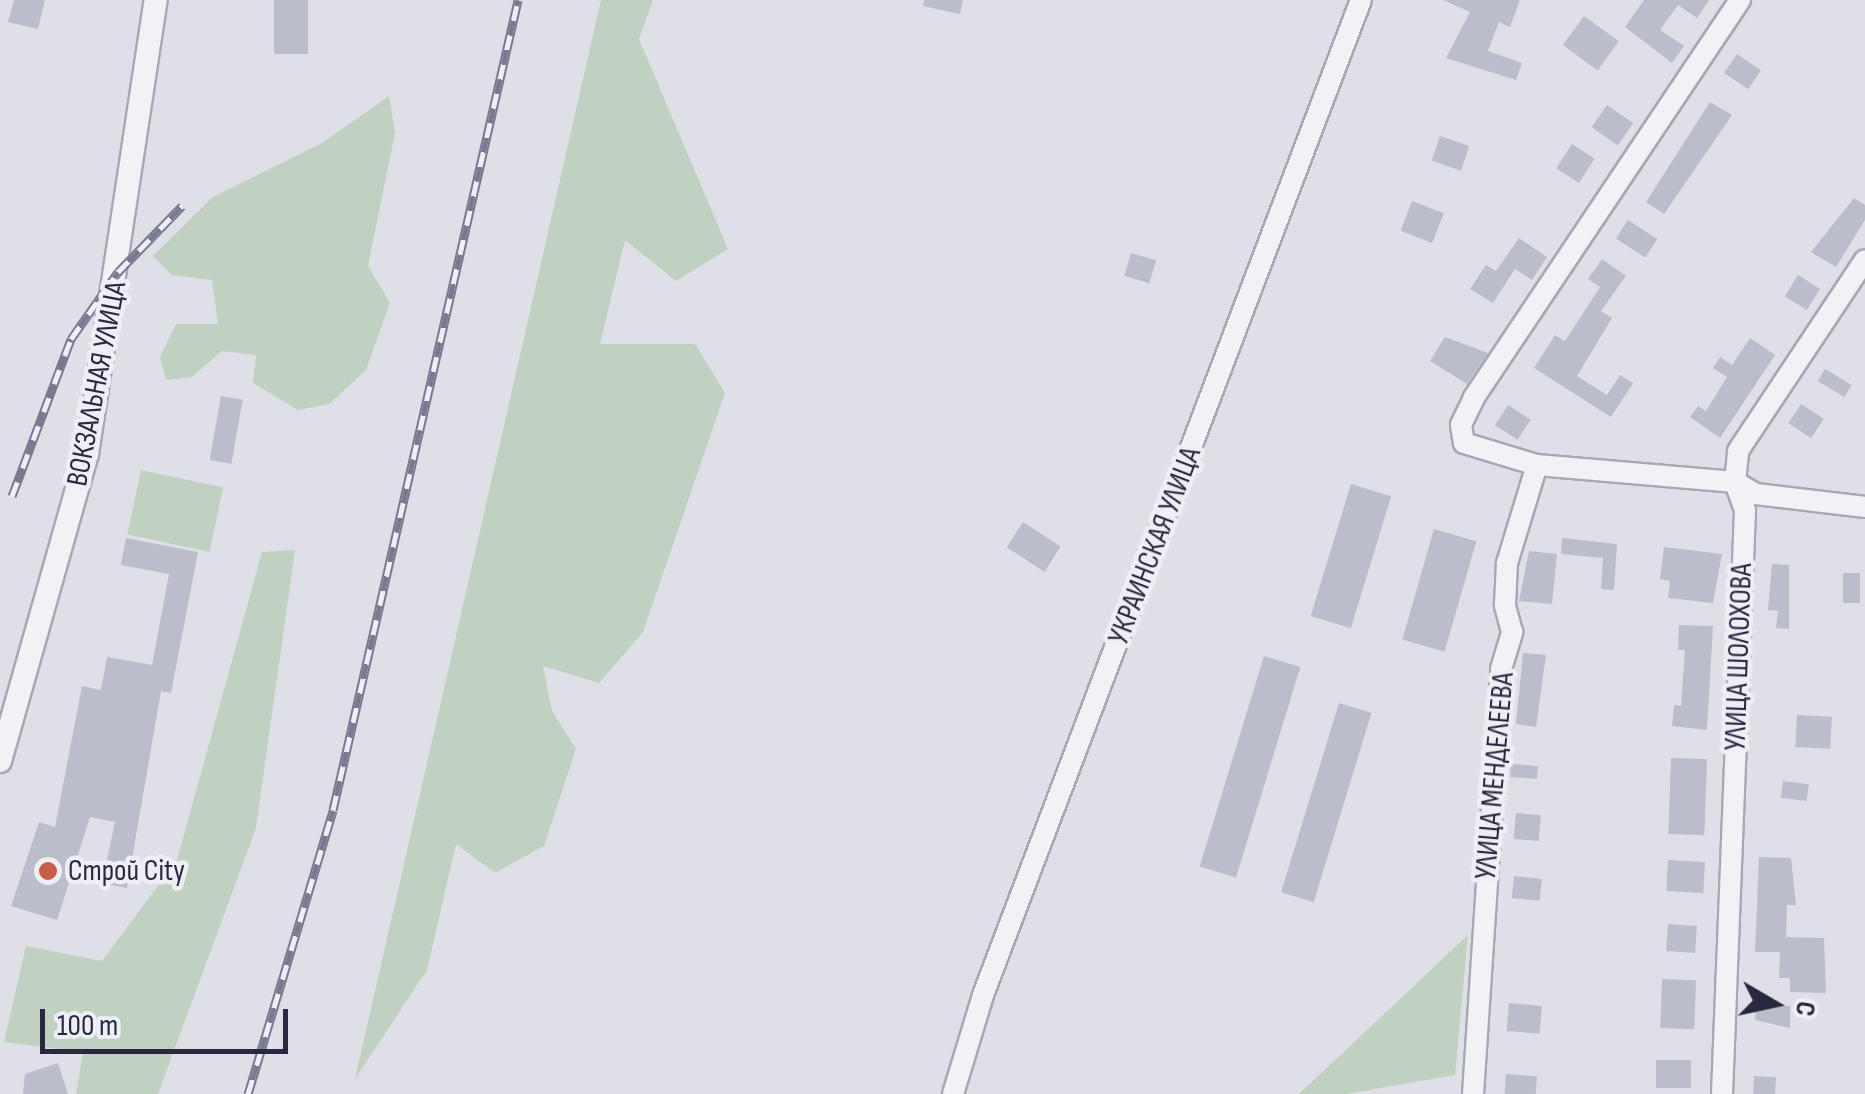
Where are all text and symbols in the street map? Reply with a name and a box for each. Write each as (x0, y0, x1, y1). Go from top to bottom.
street label: ВОКЗАЛЬНАЯ УЛИЦА (60, 279, 134, 489)
street label: УКРАИНСКАЯ УЛИЦА (1101, 442, 1209, 650)
street label: УЛИЦА ШОЛОХОВА (1718, 563, 1760, 751)
street label: УЛИЦА МЕНДЕЛЕЕВА (1468, 671, 1522, 881)
place label: Строй City (68, 853, 185, 889)
marker: Строй City (37, 860, 59, 882)
north arrow (1725, 954, 1825, 1054)
scale bar (45, 989, 292, 1051)
text: С (1788, 999, 1823, 1018)
text: 100 m (57, 1008, 118, 1044)

